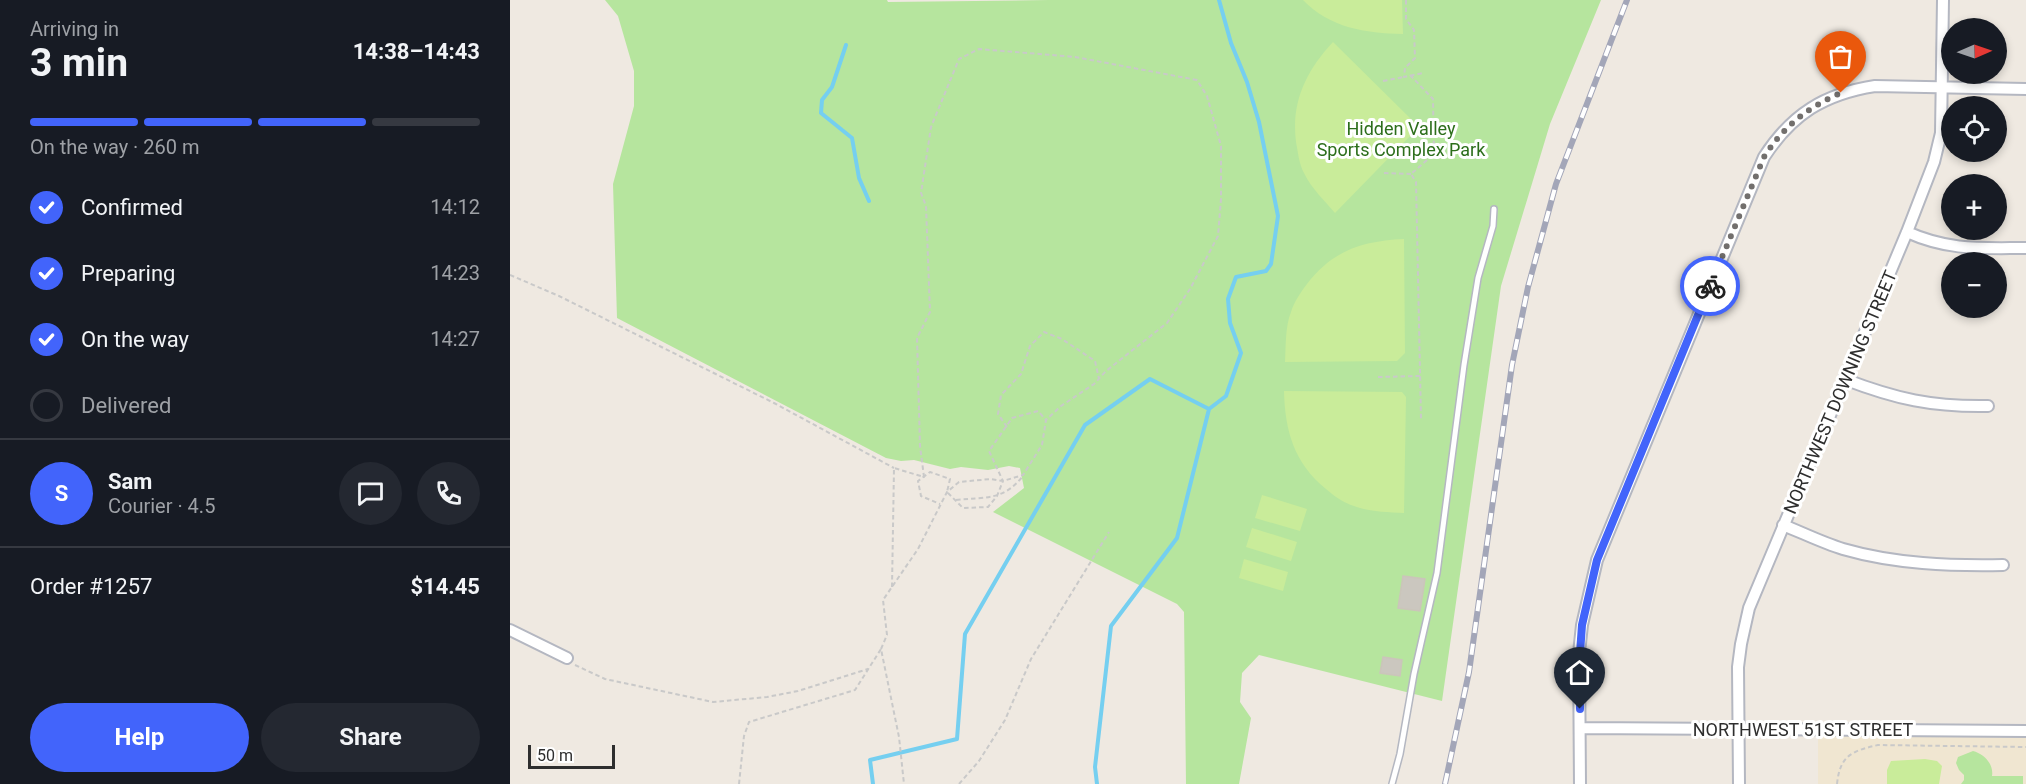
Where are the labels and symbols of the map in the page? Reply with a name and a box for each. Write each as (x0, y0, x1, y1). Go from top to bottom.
north arrow (1941, 18, 2007, 84)
pin (1815, 31, 1866, 93)
park label: Hidden Valley Sports Complex Park (1317, 118, 1486, 160)
courier (1680, 256, 1740, 316)
street label: NORTHWEST DOWNING STREET (1779, 267, 1901, 517)
pin (1554, 647, 1605, 709)
street label: NORTHWEST 51ST STREET (1693, 719, 1914, 740)
scale bar (528, 742, 615, 770)

